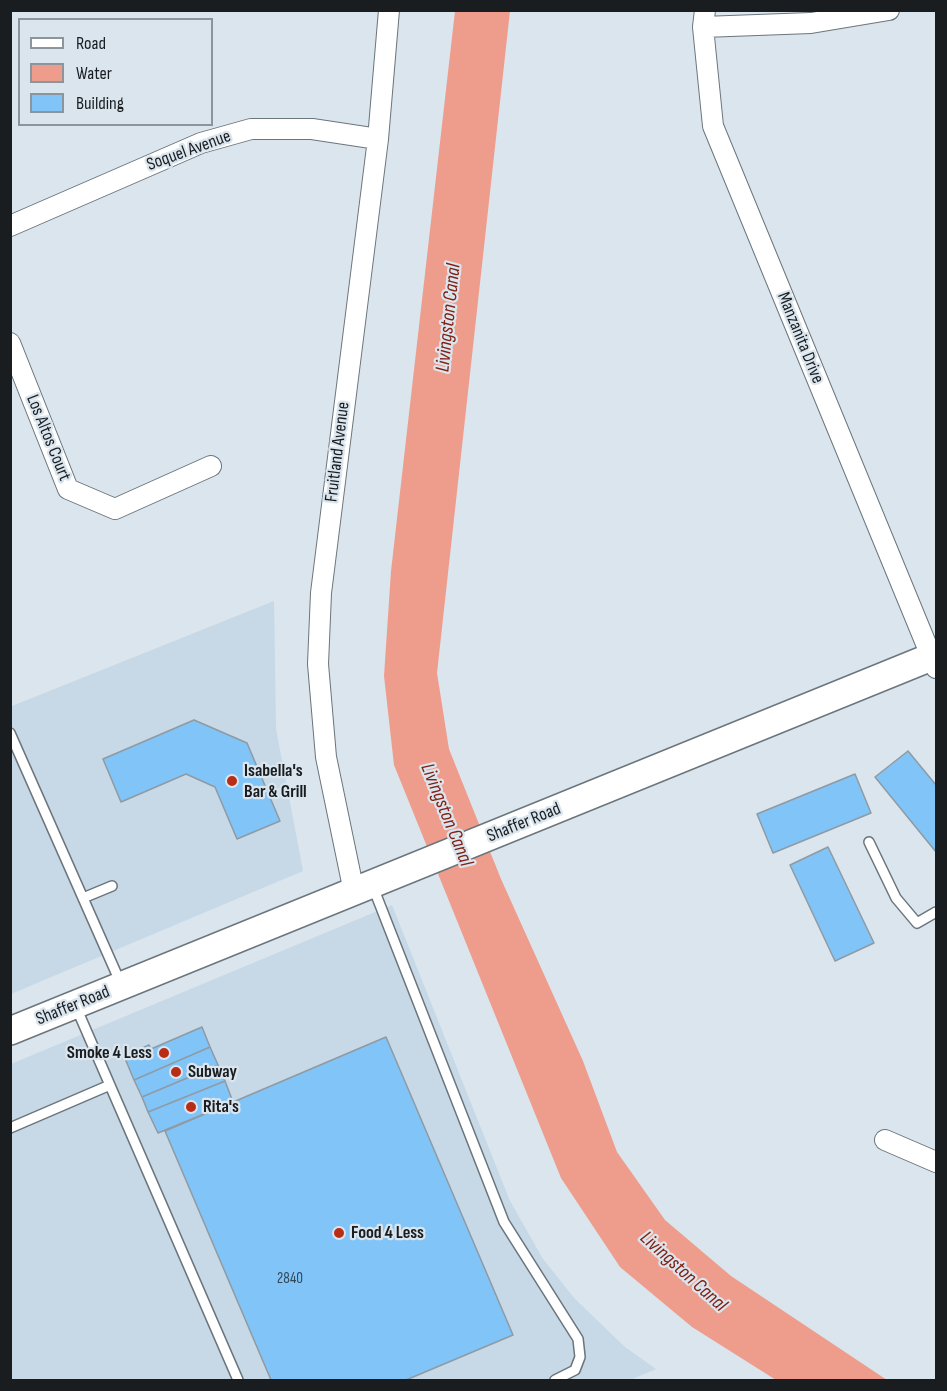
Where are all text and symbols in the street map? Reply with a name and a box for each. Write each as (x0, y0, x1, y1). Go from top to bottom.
legend (18, 18, 213, 126)
text: Road (76, 33, 106, 54)
text: Water (76, 63, 112, 84)
text: Building (76, 93, 124, 114)
street label: Soquel Avenue (144, 126, 234, 176)
water label: Livingston Canal (431, 263, 467, 373)
street label: Manzanita Drive (772, 289, 828, 387)
street label: Los Altos Court (21, 392, 75, 484)
street label: Fruitland Avenue (321, 401, 355, 503)
place label: Isabella's Bar & Grill (244, 760, 307, 802)
water label: Livingston Canal (415, 760, 477, 870)
marker: Isabella's Bar & Grill (225, 774, 239, 788)
street label: Shaffer Road (484, 798, 564, 848)
street label: Shaffer Road (33, 981, 113, 1031)
place label: Smoke 4 Less (67, 1042, 152, 1064)
marker: Smoke 4 Less (157, 1046, 171, 1060)
place label: Subway (188, 1061, 237, 1083)
marker: Subway (169, 1065, 183, 1079)
place label: Rita's (203, 1096, 239, 1118)
marker: Rita's (184, 1100, 198, 1114)
place label: Food 4 Less (351, 1222, 424, 1244)
marker: Food 4 Less (332, 1226, 346, 1240)
water label: Livingston Canal (635, 1227, 731, 1317)
house number: 2840 (277, 1270, 303, 1288)

